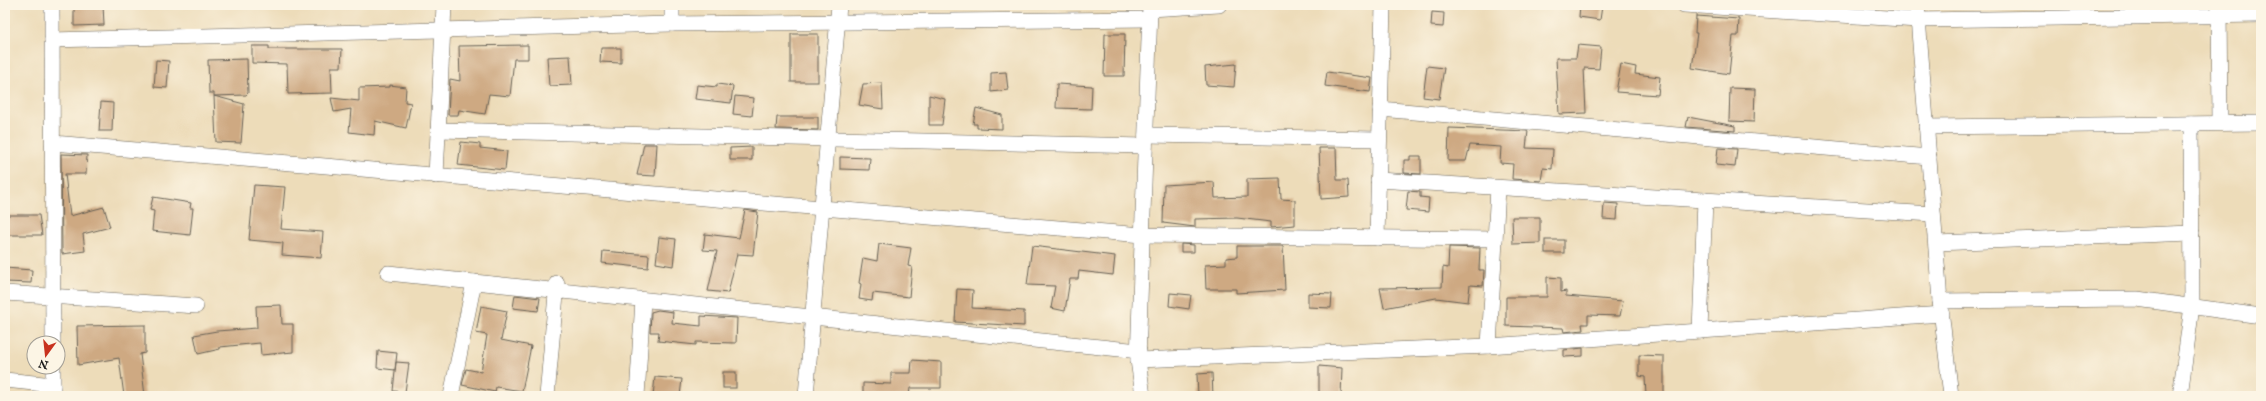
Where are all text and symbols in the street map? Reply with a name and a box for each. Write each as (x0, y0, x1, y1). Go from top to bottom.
north arrow (26, 335, 66, 375)
text: N (37, 356, 51, 372)

